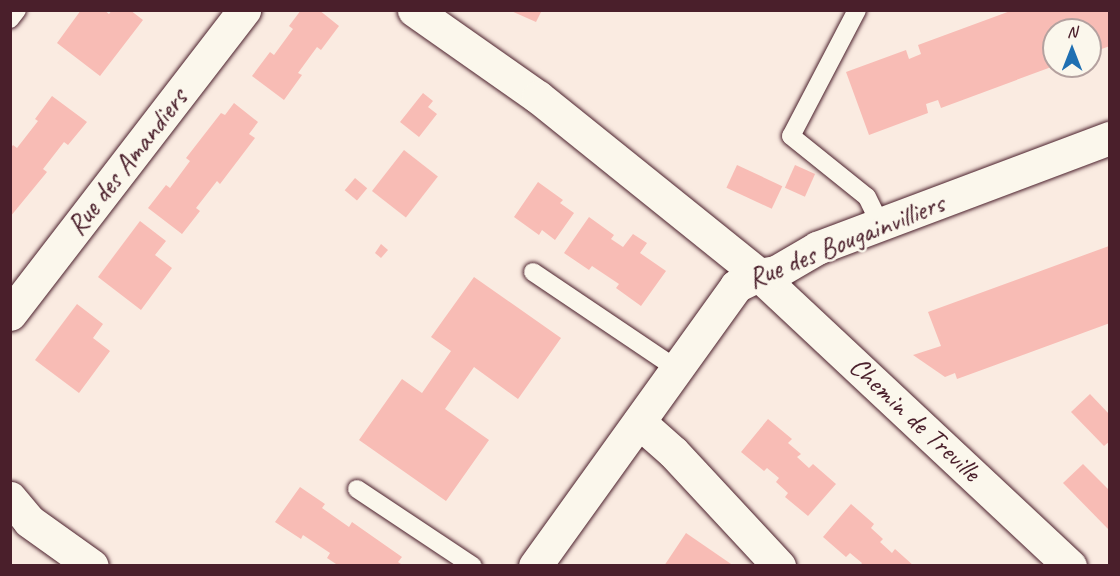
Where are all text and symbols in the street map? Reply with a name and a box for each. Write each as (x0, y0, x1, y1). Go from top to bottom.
north arrow (1042, 18, 1102, 78)
text: N (1067, 22, 1077, 42)
street label: Rue des Amandiers (59, 82, 195, 242)
street label: Rue des Bougainvilliers (743, 186, 949, 296)
street label: Chemin de Treville (843, 350, 987, 488)

